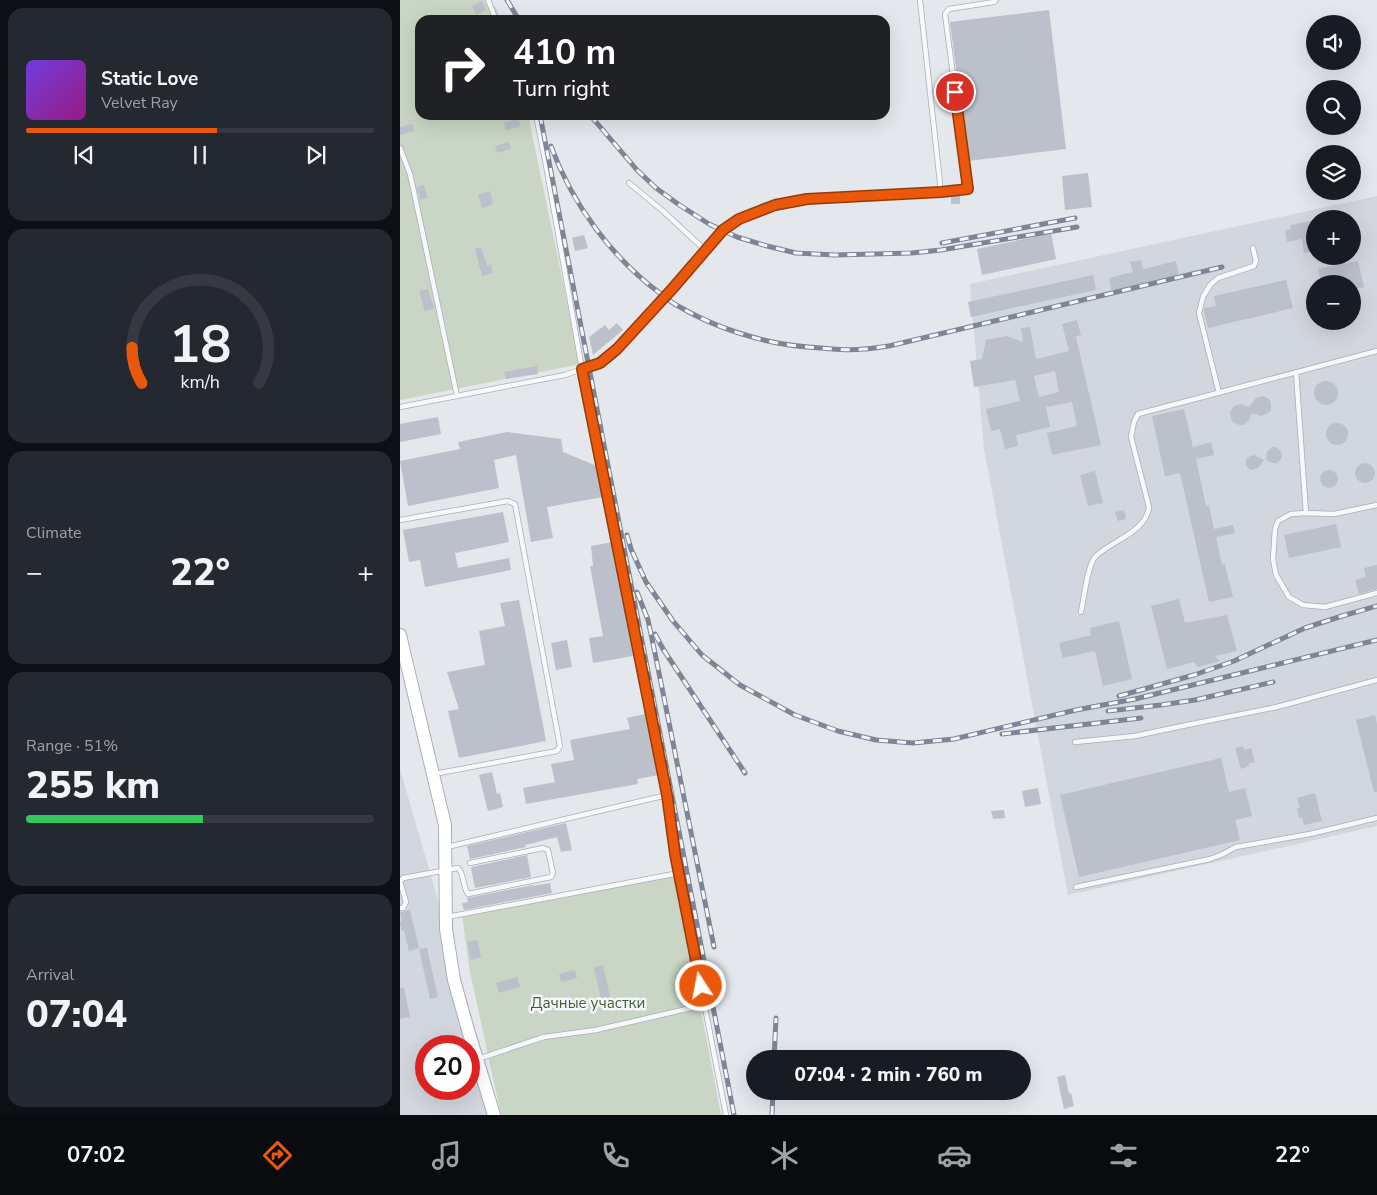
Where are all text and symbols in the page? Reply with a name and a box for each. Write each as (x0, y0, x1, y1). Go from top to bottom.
map controls (1306, 15, 1361, 330)
button: sound (1306, 15, 1361, 70)
text: 410 m (513, 29, 616, 76)
icon: right (430, 35, 495, 100)
text: Static Love (101, 66, 198, 92)
pin (934, 71, 976, 113)
text: Turn right (513, 74, 609, 104)
icon: arrive (941, 78, 969, 106)
button: search (1306, 80, 1361, 135)
text: Velvet Ray (101, 92, 178, 114)
icon: previous (70, 141, 98, 169)
icon: pause (186, 141, 214, 169)
icon: next (302, 141, 330, 169)
button: layers (1306, 145, 1361, 200)
button: + (1306, 210, 1361, 265)
button: − (1306, 275, 1361, 330)
text: 18 (169, 309, 231, 380)
text: km/h (180, 370, 220, 394)
text: Climate (26, 522, 81, 544)
text: 22° (170, 547, 230, 598)
text: − (26, 554, 43, 592)
text: + (357, 554, 374, 592)
text: Range · 51% (26, 735, 118, 757)
text: 255 km (26, 760, 160, 811)
position arrow (674, 959, 726, 1011)
text: Arrival (26, 964, 74, 986)
text: 07:04 (26, 989, 127, 1040)
park label: Дачные участки (531, 993, 645, 1013)
speed limit sign: 20 (415, 1035, 480, 1100)
text: 07:04 · 2 min · 760 m (795, 1062, 982, 1088)
icon: directions (260, 1138, 295, 1173)
icon: music (429, 1138, 464, 1173)
icon: phone (598, 1138, 633, 1173)
icon: climate (767, 1138, 802, 1173)
icon: car (937, 1138, 972, 1173)
icon: filters (1106, 1138, 1141, 1173)
text: 07:02 (67, 1140, 125, 1170)
text: 22° (1275, 1140, 1310, 1170)

